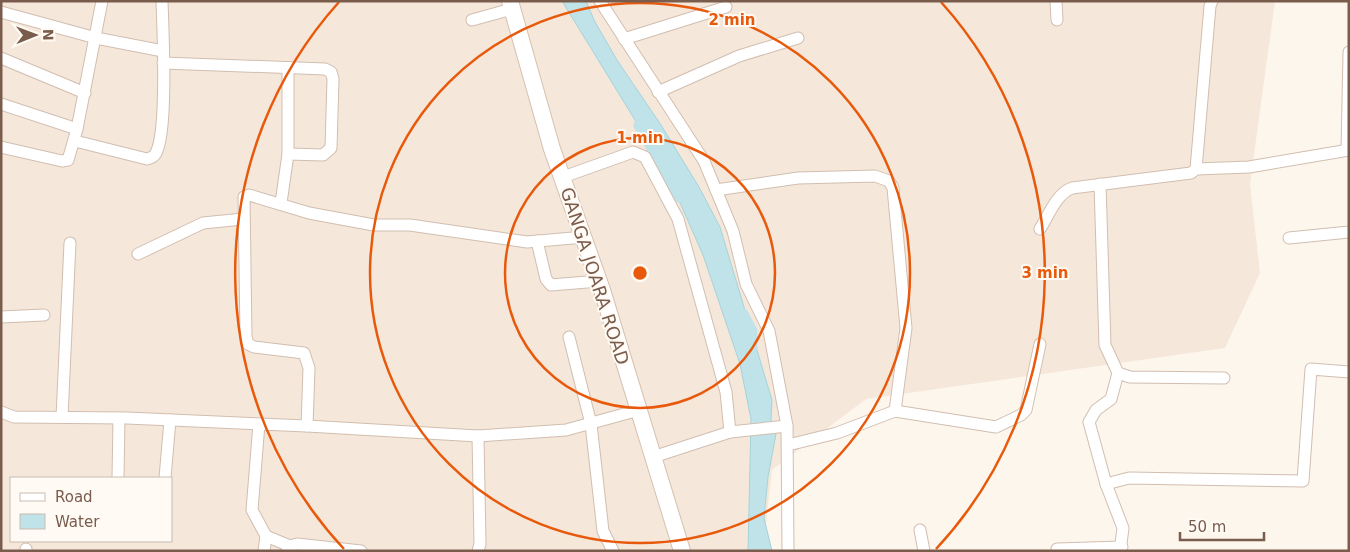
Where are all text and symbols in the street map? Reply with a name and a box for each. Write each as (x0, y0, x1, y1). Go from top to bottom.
north arrow (10, 10, 60, 60)
text: 2 min (708, 11, 756, 29)
text: N (40, 29, 56, 41)
text: 1 min (616, 129, 664, 147)
street label: GANGA JOARA ROAD (556, 185, 634, 367)
centre of rings (631, 264, 649, 282)
text: 3 min (1021, 264, 1069, 282)
legend (10, 477, 172, 542)
text: Road (55, 488, 93, 506)
scale bar (1180, 510, 1264, 542)
text: Water (55, 513, 100, 531)
text: 50 m (1188, 518, 1226, 536)

